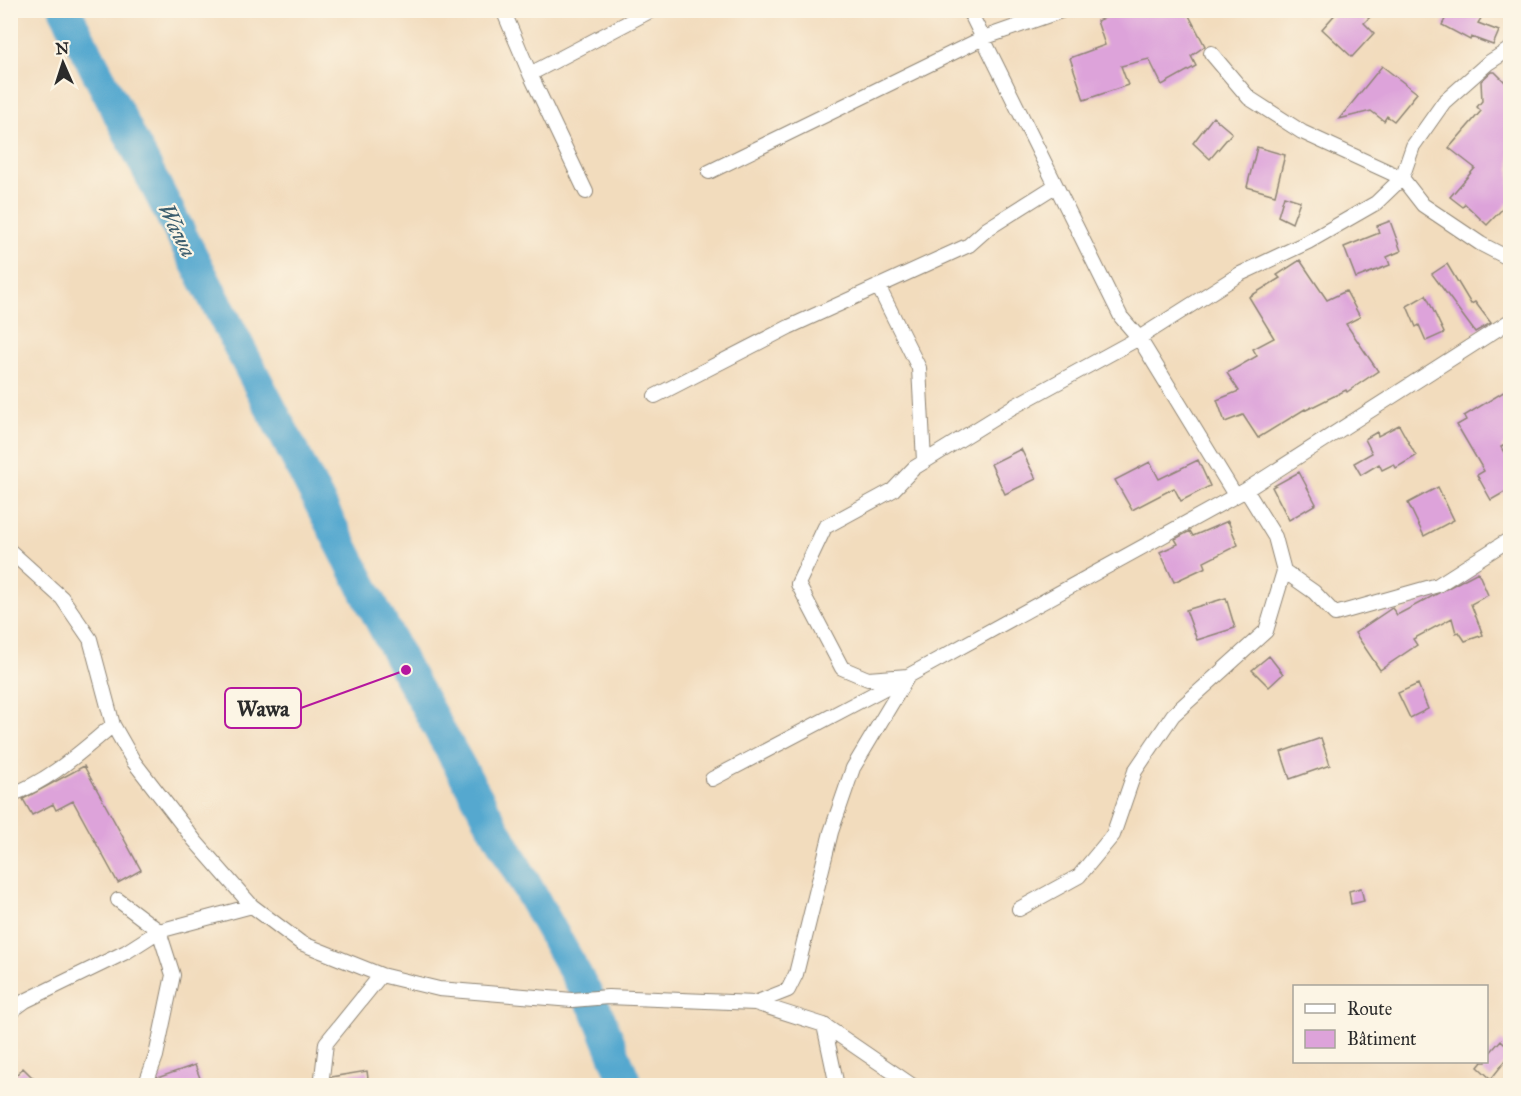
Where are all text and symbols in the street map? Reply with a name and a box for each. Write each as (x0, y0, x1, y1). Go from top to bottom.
north arrow (33, 33, 93, 93)
text: N (55, 39, 70, 58)
water label: Wawa (153, 199, 202, 262)
callout: Wawa (225, 688, 301, 728)
text: Wawa (237, 695, 290, 722)
legend (1293, 985, 1488, 1063)
text: Route (1347, 998, 1392, 1020)
text: Bâtiment (1347, 1028, 1417, 1050)

